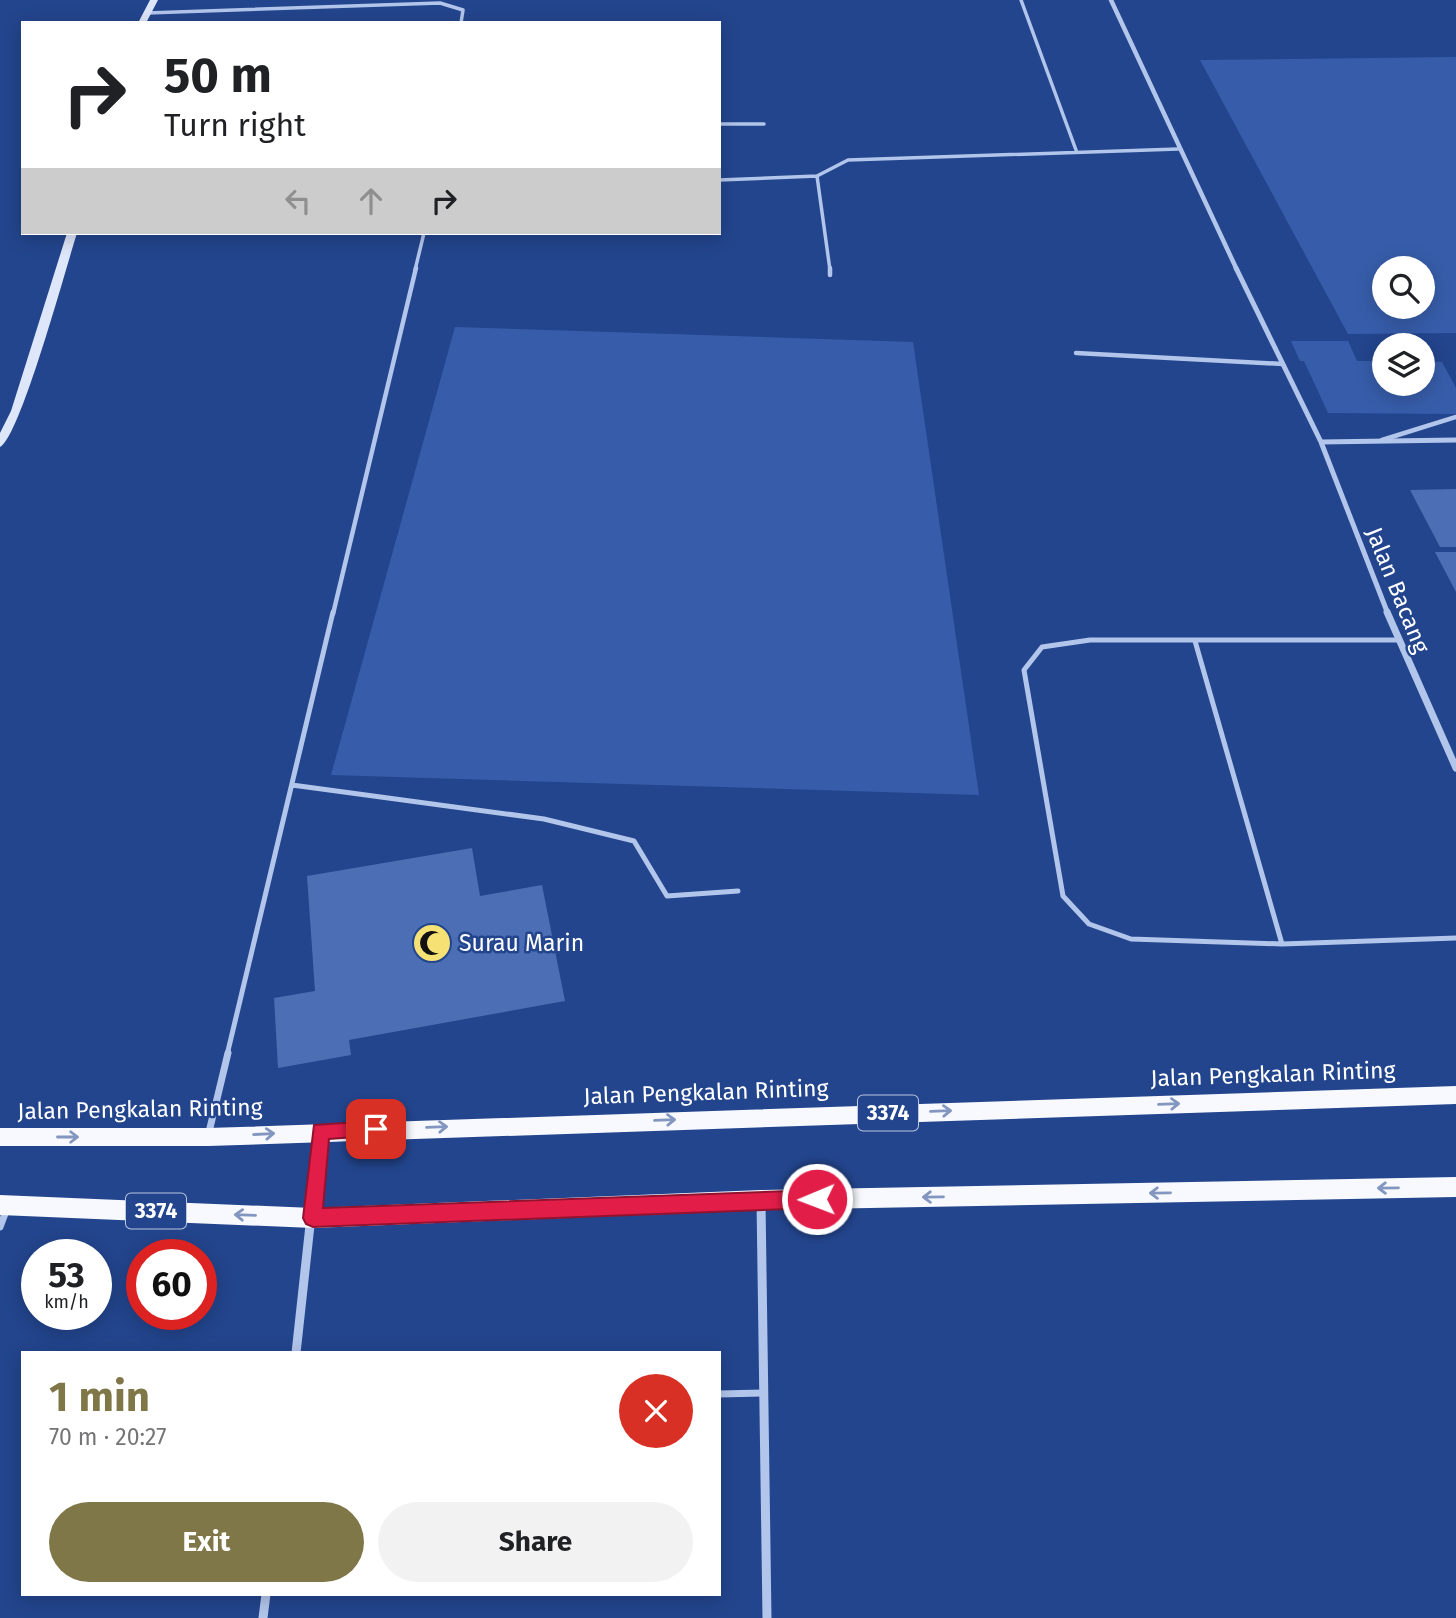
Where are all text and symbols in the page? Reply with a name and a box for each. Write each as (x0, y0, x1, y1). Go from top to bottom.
text: 50 m (164, 46, 272, 105)
icon: right (49, 49, 140, 140)
text: Turn right (164, 106, 306, 144)
icon: left (279, 182, 317, 220)
icon: ahead (352, 182, 390, 220)
icon: right (425, 182, 463, 220)
map controls (1372, 256, 1435, 396)
button: search (1372, 256, 1435, 319)
button: layers (1372, 333, 1435, 396)
street label: Jalan Bacang (1360, 523, 1436, 657)
mosque icon: Surau Marin (411, 922, 453, 964)
place label: Surau Marin (459, 929, 584, 957)
street label: Jalan Pengkalan Rinting (1150, 1056, 1396, 1092)
street label: Jalan Pengkalan Rinting (583, 1074, 829, 1110)
street label: Jalan Pengkalan Rinting (17, 1093, 263, 1125)
road number: 3374 (858, 1096, 918, 1130)
one-way arrow (1157, 1097, 1180, 1111)
pin (346, 1099, 406, 1159)
one-way arrow (929, 1105, 952, 1118)
icon: arrive (357, 1110, 395, 1148)
one-way arrow (653, 1113, 676, 1127)
one-way arrow (426, 1121, 449, 1134)
one-way arrow (252, 1127, 275, 1140)
one-way arrow (56, 1130, 79, 1144)
position arrow (780, 1162, 854, 1236)
one-way arrow (1377, 1181, 1400, 1195)
one-way arrow (1149, 1186, 1172, 1199)
one-way arrow (922, 1190, 945, 1204)
road number: 3374 (126, 1194, 186, 1228)
one-way arrow (233, 1208, 256, 1221)
speed limit sign: 60 (126, 1239, 217, 1330)
text: 53 (48, 1254, 85, 1296)
text: km/h (44, 1291, 89, 1313)
text: 1 min (49, 1372, 150, 1422)
button: close (619, 1374, 693, 1448)
text: 70 m · 20:27 (49, 1423, 166, 1451)
button: Exit (49, 1502, 364, 1582)
button: Share (378, 1502, 693, 1582)

